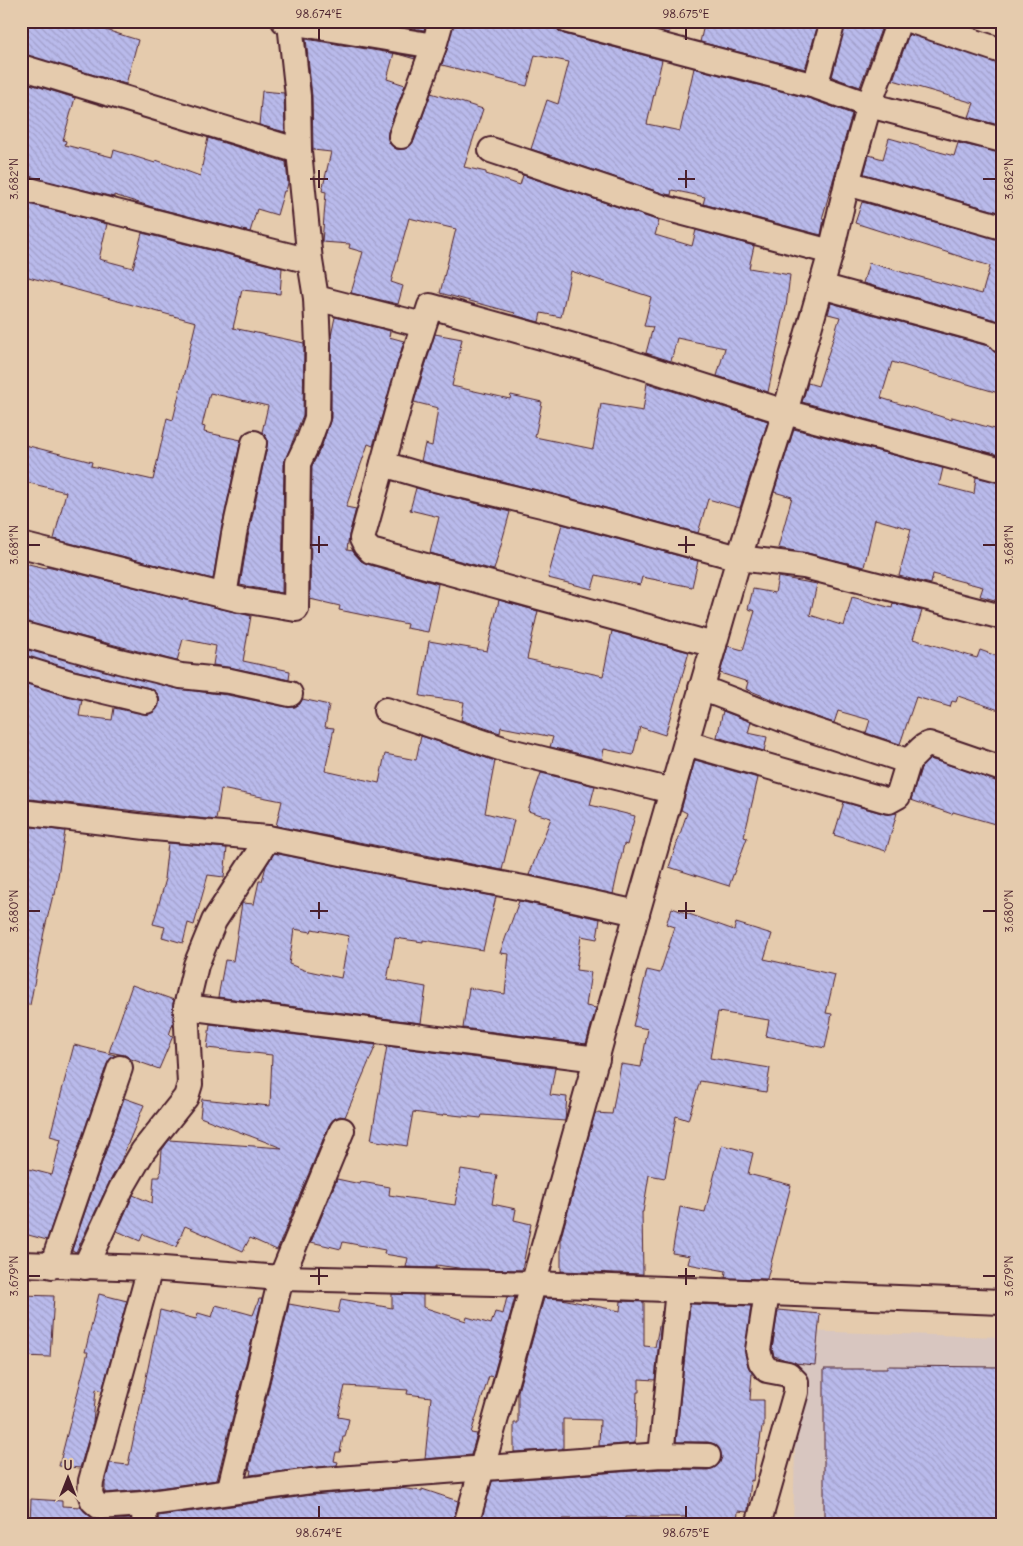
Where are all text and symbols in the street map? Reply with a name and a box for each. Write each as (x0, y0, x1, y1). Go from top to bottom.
text: 98.674°E (296, 6, 342, 21)
text: 98.675°E (662, 6, 710, 21)
text: 3.682°N (6, 158, 21, 200)
text: 3.682°N (1001, 158, 1016, 200)
text: 3.681°N (6, 525, 21, 565)
text: 3.681°N (1001, 525, 1016, 565)
text: 3.680°N (6, 889, 21, 933)
text: 3.680°N (1001, 889, 1016, 933)
text: 3.679°N (6, 1255, 21, 1297)
text: 3.679°N (1001, 1255, 1016, 1297)
north arrow (42, 1454, 92, 1504)
text: U (63, 1456, 73, 1474)
text: 98.674°E (296, 1525, 342, 1540)
text: 98.675°E (662, 1525, 710, 1540)

